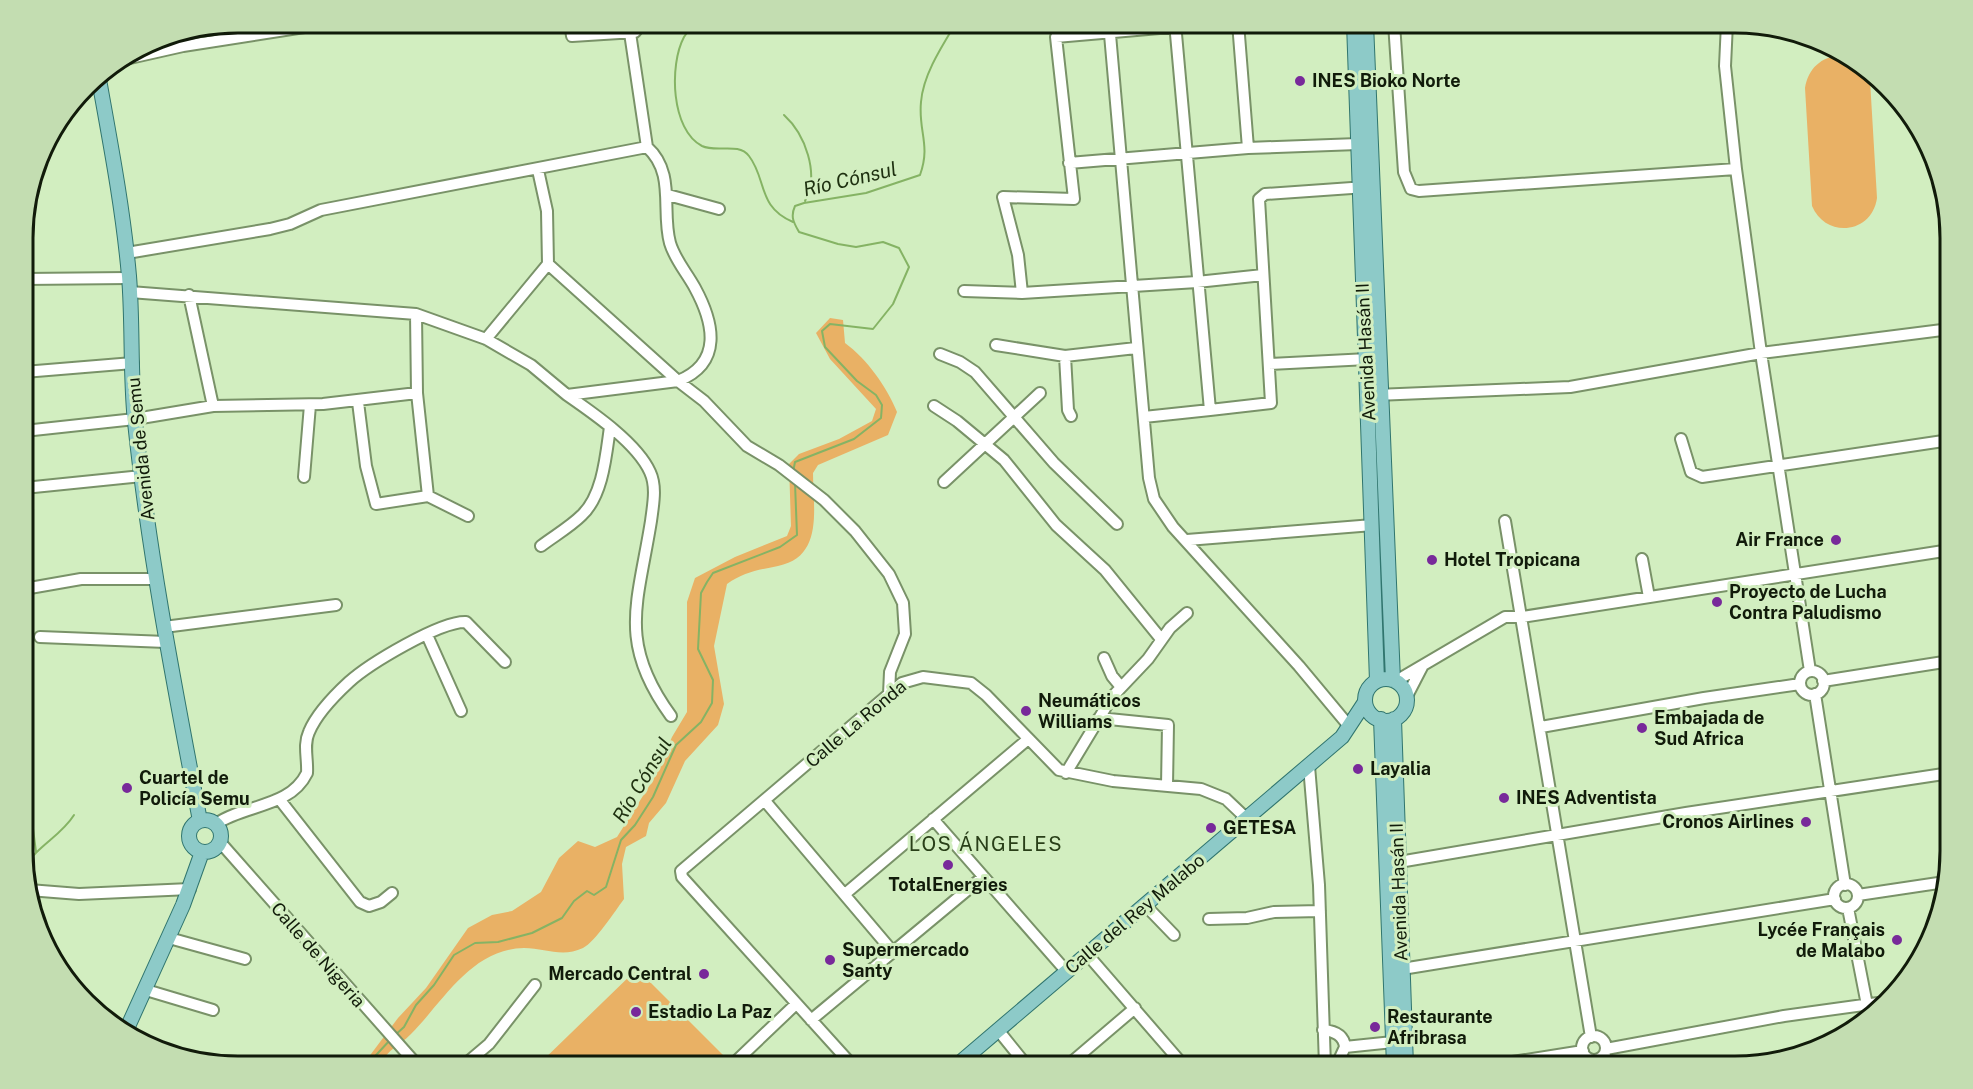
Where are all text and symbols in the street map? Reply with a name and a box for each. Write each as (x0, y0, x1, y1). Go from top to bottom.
place label: INES Bioko Norte (1312, 70, 1461, 91)
marker: INES Bioko Norte (1293, 74, 1307, 88)
water label: Río Cónsul (801, 157, 899, 201)
street label: Avenida Hasán II (1351, 282, 1380, 422)
street label: Avenida de Semu (123, 376, 158, 522)
place label: Air France (1735, 529, 1824, 550)
marker: Air France (1829, 533, 1843, 547)
place label: Hotel Tropicana (1444, 549, 1580, 570)
marker: Hotel Tropicana (1425, 553, 1439, 567)
place label: Proyecto de Lucha Contra Paludismo (1729, 581, 1887, 623)
marker: Proyecto de Lucha Contra Paludismo (1710, 595, 1724, 609)
street label: Calle La Ronda (801, 676, 910, 772)
place label: Neumáticos Williams (1038, 690, 1141, 732)
marker: Neumáticos Williams (1019, 704, 1033, 718)
place label: Embajada de Sud Africa (1654, 707, 1764, 749)
marker: Embajada de Sud Africa (1635, 721, 1649, 735)
water label: Río Cónsul (607, 733, 677, 827)
place label: Layalia (1370, 758, 1431, 779)
marker: Layalia (1351, 762, 1365, 776)
place label: Cuartel de Policía Semu (139, 767, 250, 809)
marker: Cuartel de Policía Semu (120, 781, 134, 795)
place label: INES Adventista (1516, 787, 1657, 808)
marker: INES Adventista (1497, 791, 1511, 805)
place label: Cronos Airlines (1662, 811, 1794, 832)
marker: Cronos Airlines (1799, 815, 1813, 829)
place label: GETESA (1223, 817, 1296, 838)
marker: GETESA (1204, 821, 1218, 835)
street label: Avenida Hasán II (1386, 823, 1411, 962)
district label: LOS ÁNGELES (909, 831, 1063, 856)
street label: Calle del Rey Malabo (1061, 849, 1209, 978)
marker: TotalEnergies (941, 858, 955, 872)
place label: TotalEnergies (889, 874, 1007, 895)
street label: Calle de Nigeria (267, 898, 370, 1012)
place label: Lycée Français de Malabo (1758, 919, 1885, 961)
marker: Lycée Français de Malabo (1890, 933, 1904, 947)
place label: Supermercado Santy (842, 939, 969, 981)
marker: Supermercado Santy (823, 953, 837, 967)
place label: Mercado Central (548, 963, 692, 984)
marker: Mercado Central (697, 967, 711, 981)
place label: Estadio La Paz (648, 1001, 772, 1022)
marker: Estadio La Paz (629, 1005, 643, 1019)
place label: Restaurante Afribrasa (1387, 1006, 1493, 1048)
marker: Restaurante Afribrasa (1368, 1020, 1382, 1034)

